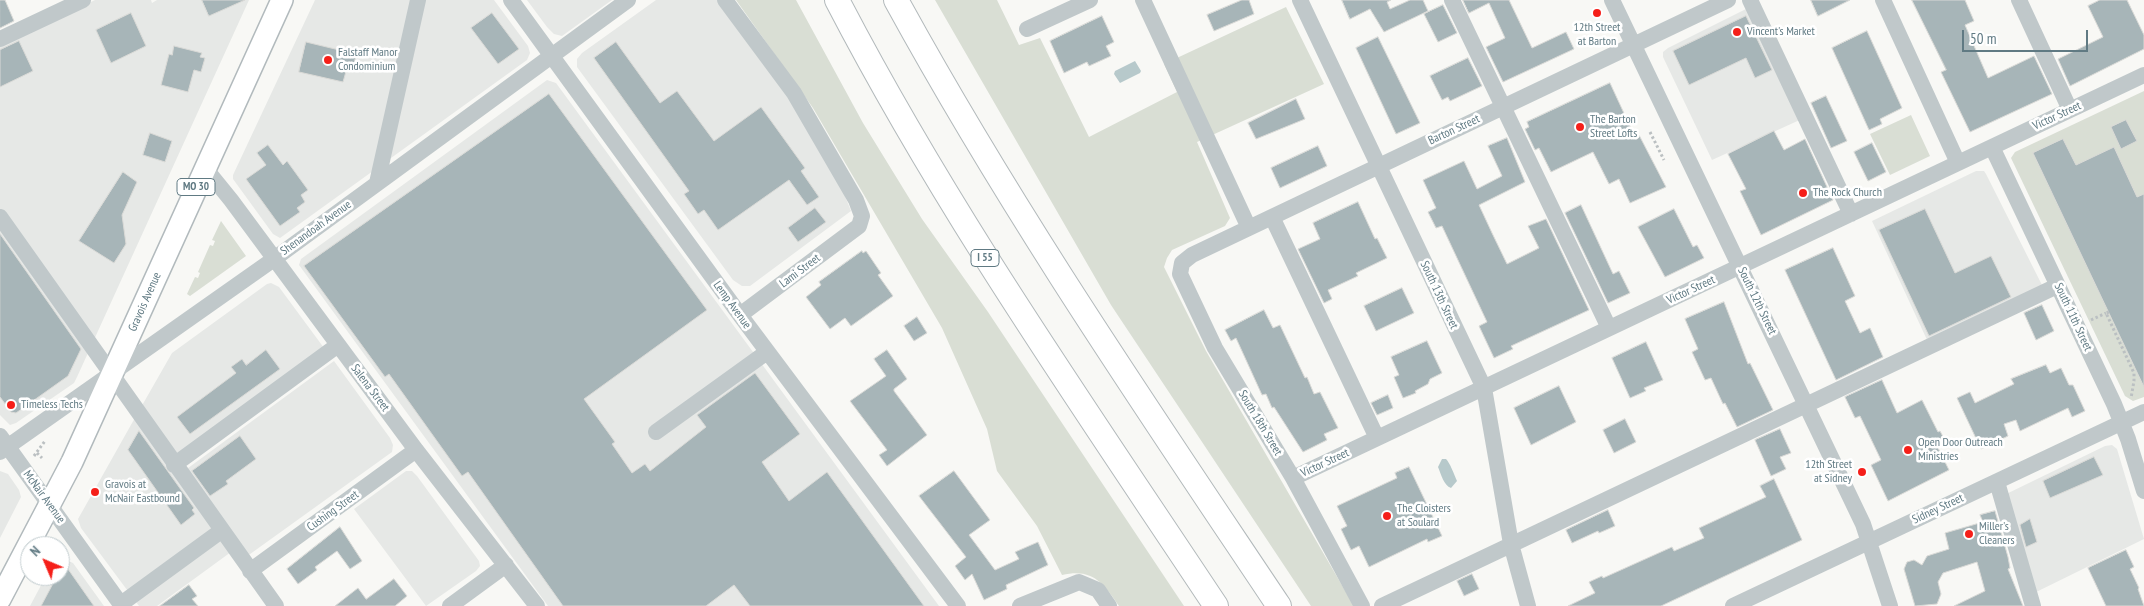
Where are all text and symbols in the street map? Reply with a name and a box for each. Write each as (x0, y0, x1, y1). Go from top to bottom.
marker: 12th Street at Barton (1591, 7, 1603, 19)
scale bar (1964, 20, 2090, 52)
place label: 12th Street at Barton (1574, 21, 1620, 49)
place label: Vincent's Market (1747, 25, 1815, 39)
marker: Vincent's Market (1731, 26, 1743, 38)
text: 50 m (1970, 29, 1996, 48)
place label: Falstaff Manor Condominium (338, 46, 398, 74)
marker: Falstaff Manor Condominium (322, 54, 334, 66)
street label: Victor Street (2031, 99, 2083, 133)
street label: Barton Street (1426, 112, 1482, 148)
place label: The Barton Street Lofts (1590, 113, 1637, 141)
marker: The Barton Street Lofts (1574, 121, 1586, 133)
road number: MO 30 (177, 178, 215, 196)
place label: The Rock Church (1813, 186, 1882, 200)
marker: The Rock Church (1797, 187, 1809, 199)
street label: Shenandoah Avenue (278, 197, 354, 259)
road number: I 55 (971, 250, 999, 266)
street label: Lami Street (777, 251, 823, 291)
street label: South 13th Street (1417, 259, 1461, 331)
street label: South 12th Street (1734, 265, 1780, 337)
street label: Gravois Avenue (126, 270, 164, 334)
street label: Victor Street (1665, 273, 1717, 307)
street label: Lemp Avenue (710, 278, 754, 332)
street label: South 11th Street (2051, 281, 2095, 353)
street label: Salena Street (348, 362, 392, 414)
street label: South 18th Street (1235, 388, 1285, 458)
place label: Timeless Techs (21, 398, 83, 412)
marker: Timeless Techs (5, 399, 17, 411)
place label: Open Door Outreach Ministries (1918, 436, 2003, 464)
marker: Open Door Outreach Ministries (1902, 444, 1914, 456)
street label: Victor Street (1299, 446, 1351, 480)
place label: 12th Street at Sidney (1805, 458, 1852, 486)
marker: 12th Street at Sidney (1856, 466, 1868, 478)
street label: McNair Avenue (20, 468, 68, 526)
place label: Gravois at McNair Eastbound (105, 478, 180, 506)
marker: Gravois at McNair Eastbound (89, 486, 101, 498)
street label: Cushing Street (304, 487, 362, 535)
street label: Sidney Street (1910, 491, 1966, 527)
place label: The Cloisters at Soulard (1397, 502, 1451, 530)
marker: The Cloisters at Soulard (1381, 510, 1393, 522)
place label: Miller's Cleaners (1979, 520, 2015, 548)
marker: Miller's Cleaners (1963, 528, 1975, 540)
north arrow (20, 536, 70, 586)
text: N (26, 542, 44, 560)

